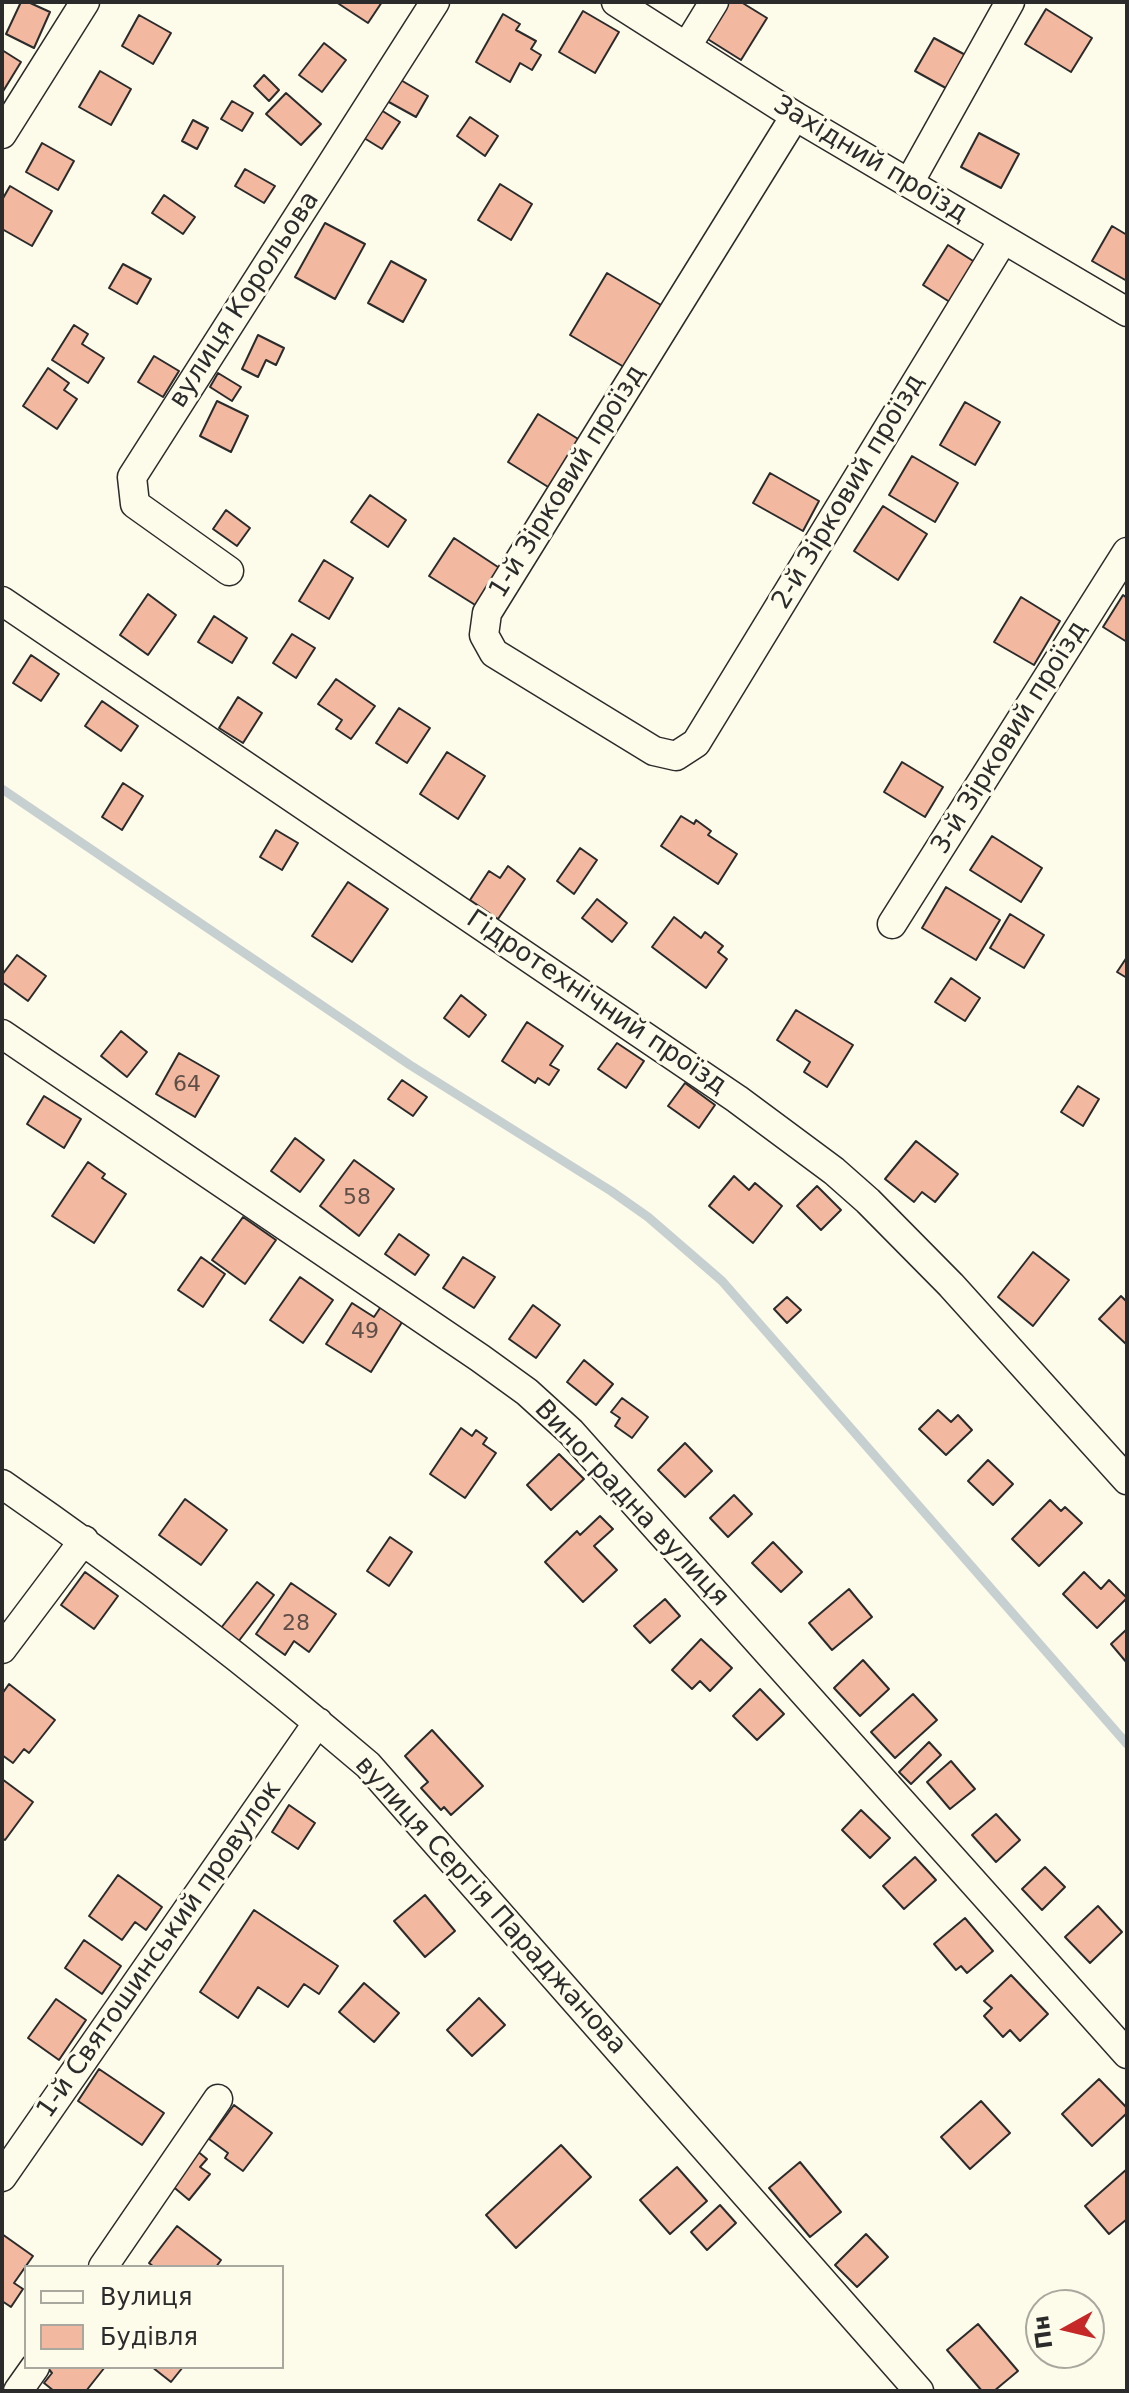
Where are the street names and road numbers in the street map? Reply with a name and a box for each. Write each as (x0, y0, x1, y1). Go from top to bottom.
street label: Західний проїзд (767, 90, 973, 230)
street label: вулиця Корольова (163, 186, 327, 414)
street label: 1-й Зірковий проїзд (484, 360, 652, 604)
street label: 2-й Зірковий проїзд (766, 369, 932, 615)
street label: 3-й Зірковий проїзд (926, 616, 1094, 860)
street label: Гідротехнічний проїзд (460, 904, 732, 1102)
street label: Виноградна вулиця (527, 1394, 735, 1614)
street label: вулиця Сергія Параджанова (348, 1750, 632, 2062)
street label: 1-й Святошинський провулок (31, 1775, 289, 2125)

